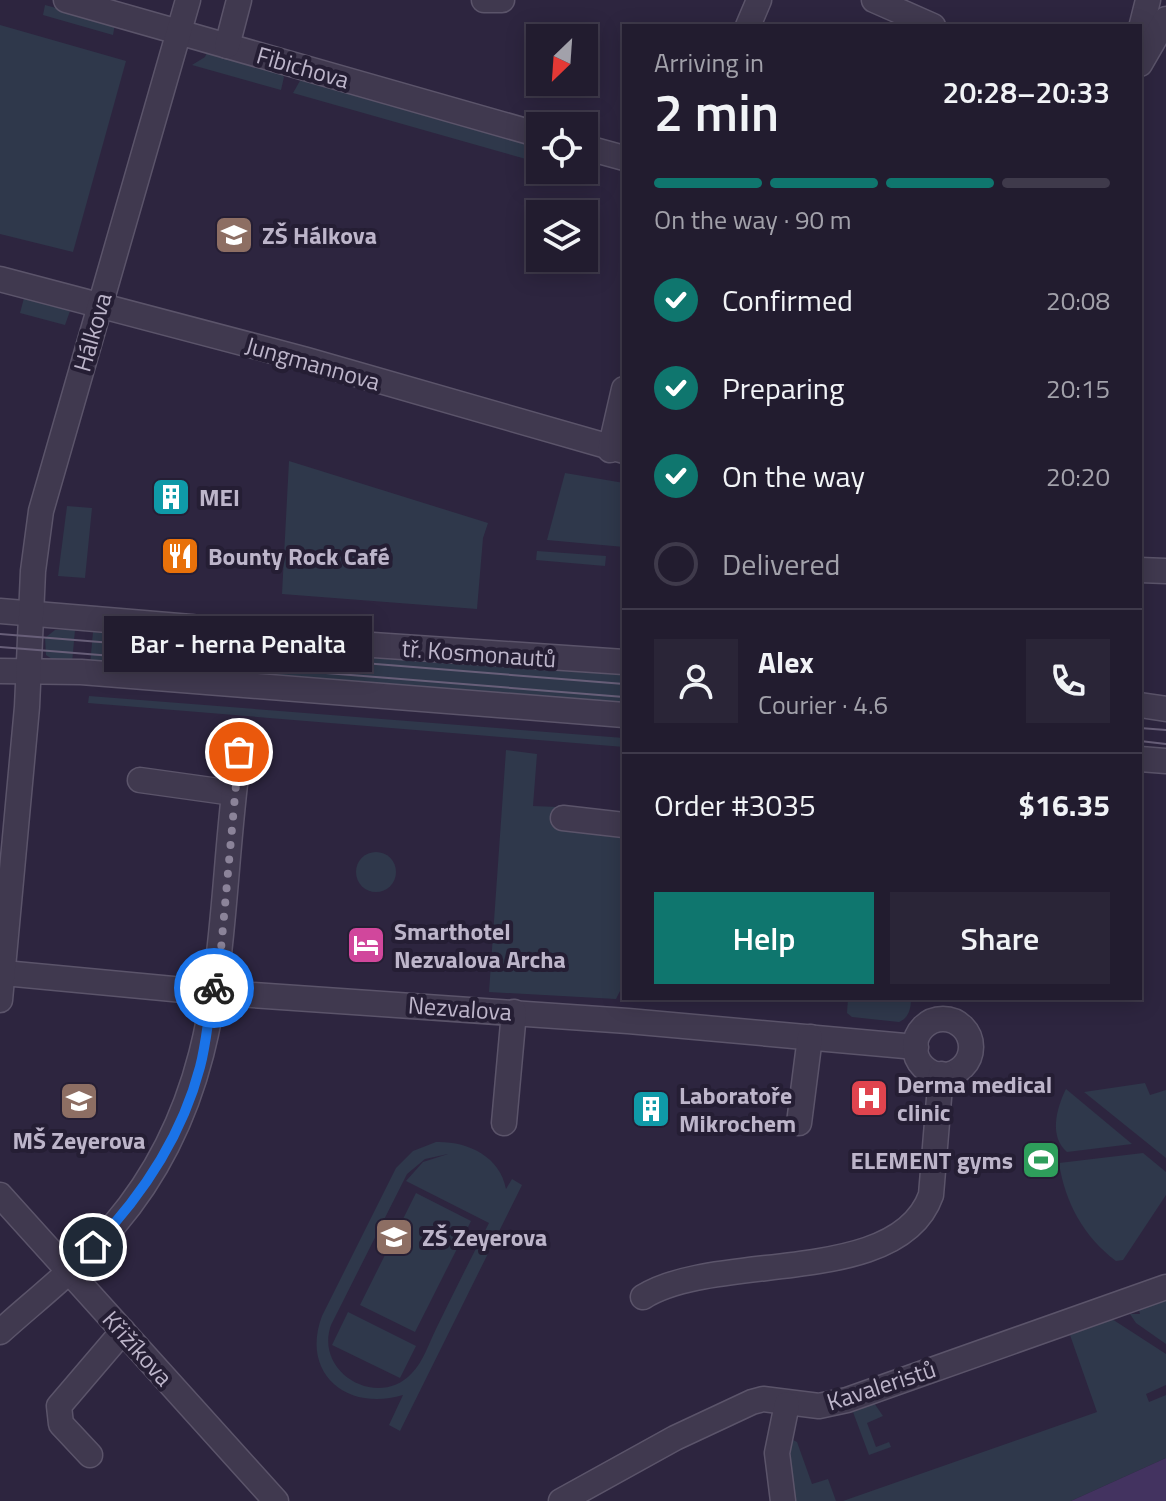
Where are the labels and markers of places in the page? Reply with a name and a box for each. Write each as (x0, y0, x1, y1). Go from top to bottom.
school or university icon: ZŠ Hálkova (213, 214, 255, 256)
place label: ZŠ Hálkova (262, 217, 377, 253)
building icon: MEI (150, 476, 192, 518)
place label: MEI (199, 479, 240, 515)
restaurant icon: Bounty Rock Café (159, 535, 201, 577)
place label: Bounty Rock Café (208, 538, 390, 574)
callout: Bar - herna Penalta (105, 616, 373, 672)
pin (205, 718, 273, 786)
place label: Smarthotel Nezvalova Archa (394, 913, 566, 977)
hotel icon: Smarthotel Nezvalova Archa (345, 924, 387, 966)
place label: Derma medical clinic (897, 1066, 1052, 1130)
place label: Laboratoře Mikrochem (679, 1077, 796, 1141)
hospital icon: Derma medical clinic (848, 1077, 890, 1119)
school or university icon: MŠ Zeyerova (58, 1080, 100, 1122)
building icon: Laboratoře Mikrochem (630, 1088, 672, 1130)
place label: MŠ Zeyerova (12, 1122, 146, 1158)
sports icon: ELEMENT gyms (1020, 1139, 1062, 1181)
place label: ELEMENT gyms (850, 1142, 1013, 1178)
pin (59, 1213, 127, 1281)
school or university icon: ZŠ Zeyerova (373, 1216, 415, 1258)
place label: ZŠ Zeyerova (422, 1219, 547, 1255)

